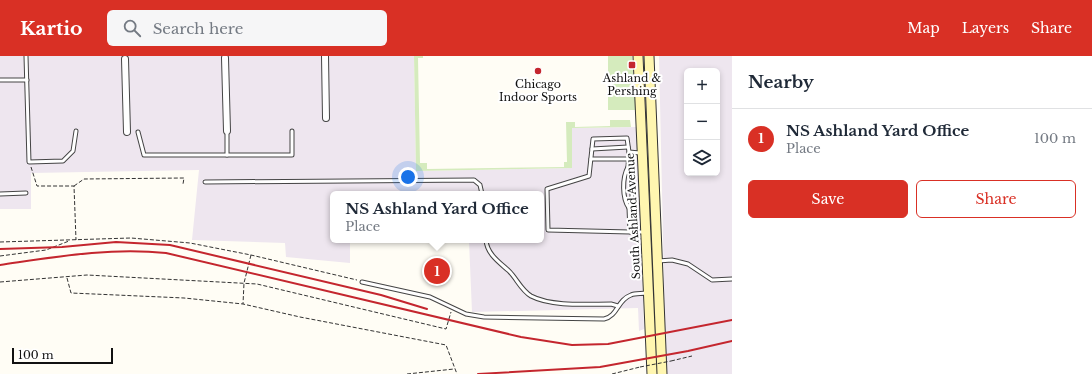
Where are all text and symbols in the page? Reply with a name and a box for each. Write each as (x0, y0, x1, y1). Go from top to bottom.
search box (107, 10, 387, 46)
text: Kartio (20, 17, 83, 40)
icon: search (121, 17, 143, 39)
text: Search here (153, 19, 243, 38)
text: Map (907, 19, 940, 37)
text: Layers (962, 19, 1009, 37)
text: Share (1031, 19, 1072, 37)
marker: Ashland & Pershing (627, 60, 637, 70)
marker: Chicago Indoor Sports (533, 66, 543, 76)
map controls (684, 68, 720, 176)
button: + (684, 68, 720, 104)
place label: Ashland & Pershing (602, 71, 662, 98)
text: Nearby (748, 72, 814, 93)
place label: Chicago Indoor Sports (499, 77, 577, 104)
button: − (684, 104, 720, 140)
text: NS Ashland Yard Office (786, 121, 969, 140)
text: 1 (758, 130, 764, 147)
text: 100 m (1034, 130, 1076, 147)
button: layers (684, 140, 720, 176)
text: Place (786, 140, 821, 157)
street label: South Ashland Avenue (623, 153, 643, 279)
your location (398, 167, 418, 187)
button: Save (748, 180, 908, 218)
button: Share (916, 180, 1076, 218)
popup (330, 191, 544, 243)
text: NS Ashland Yard Office (345, 199, 529, 218)
text: Place (345, 218, 380, 235)
pin: 1 (424, 256, 450, 286)
scale bar (12, 346, 113, 365)
text: 100 m (18, 348, 54, 362)

